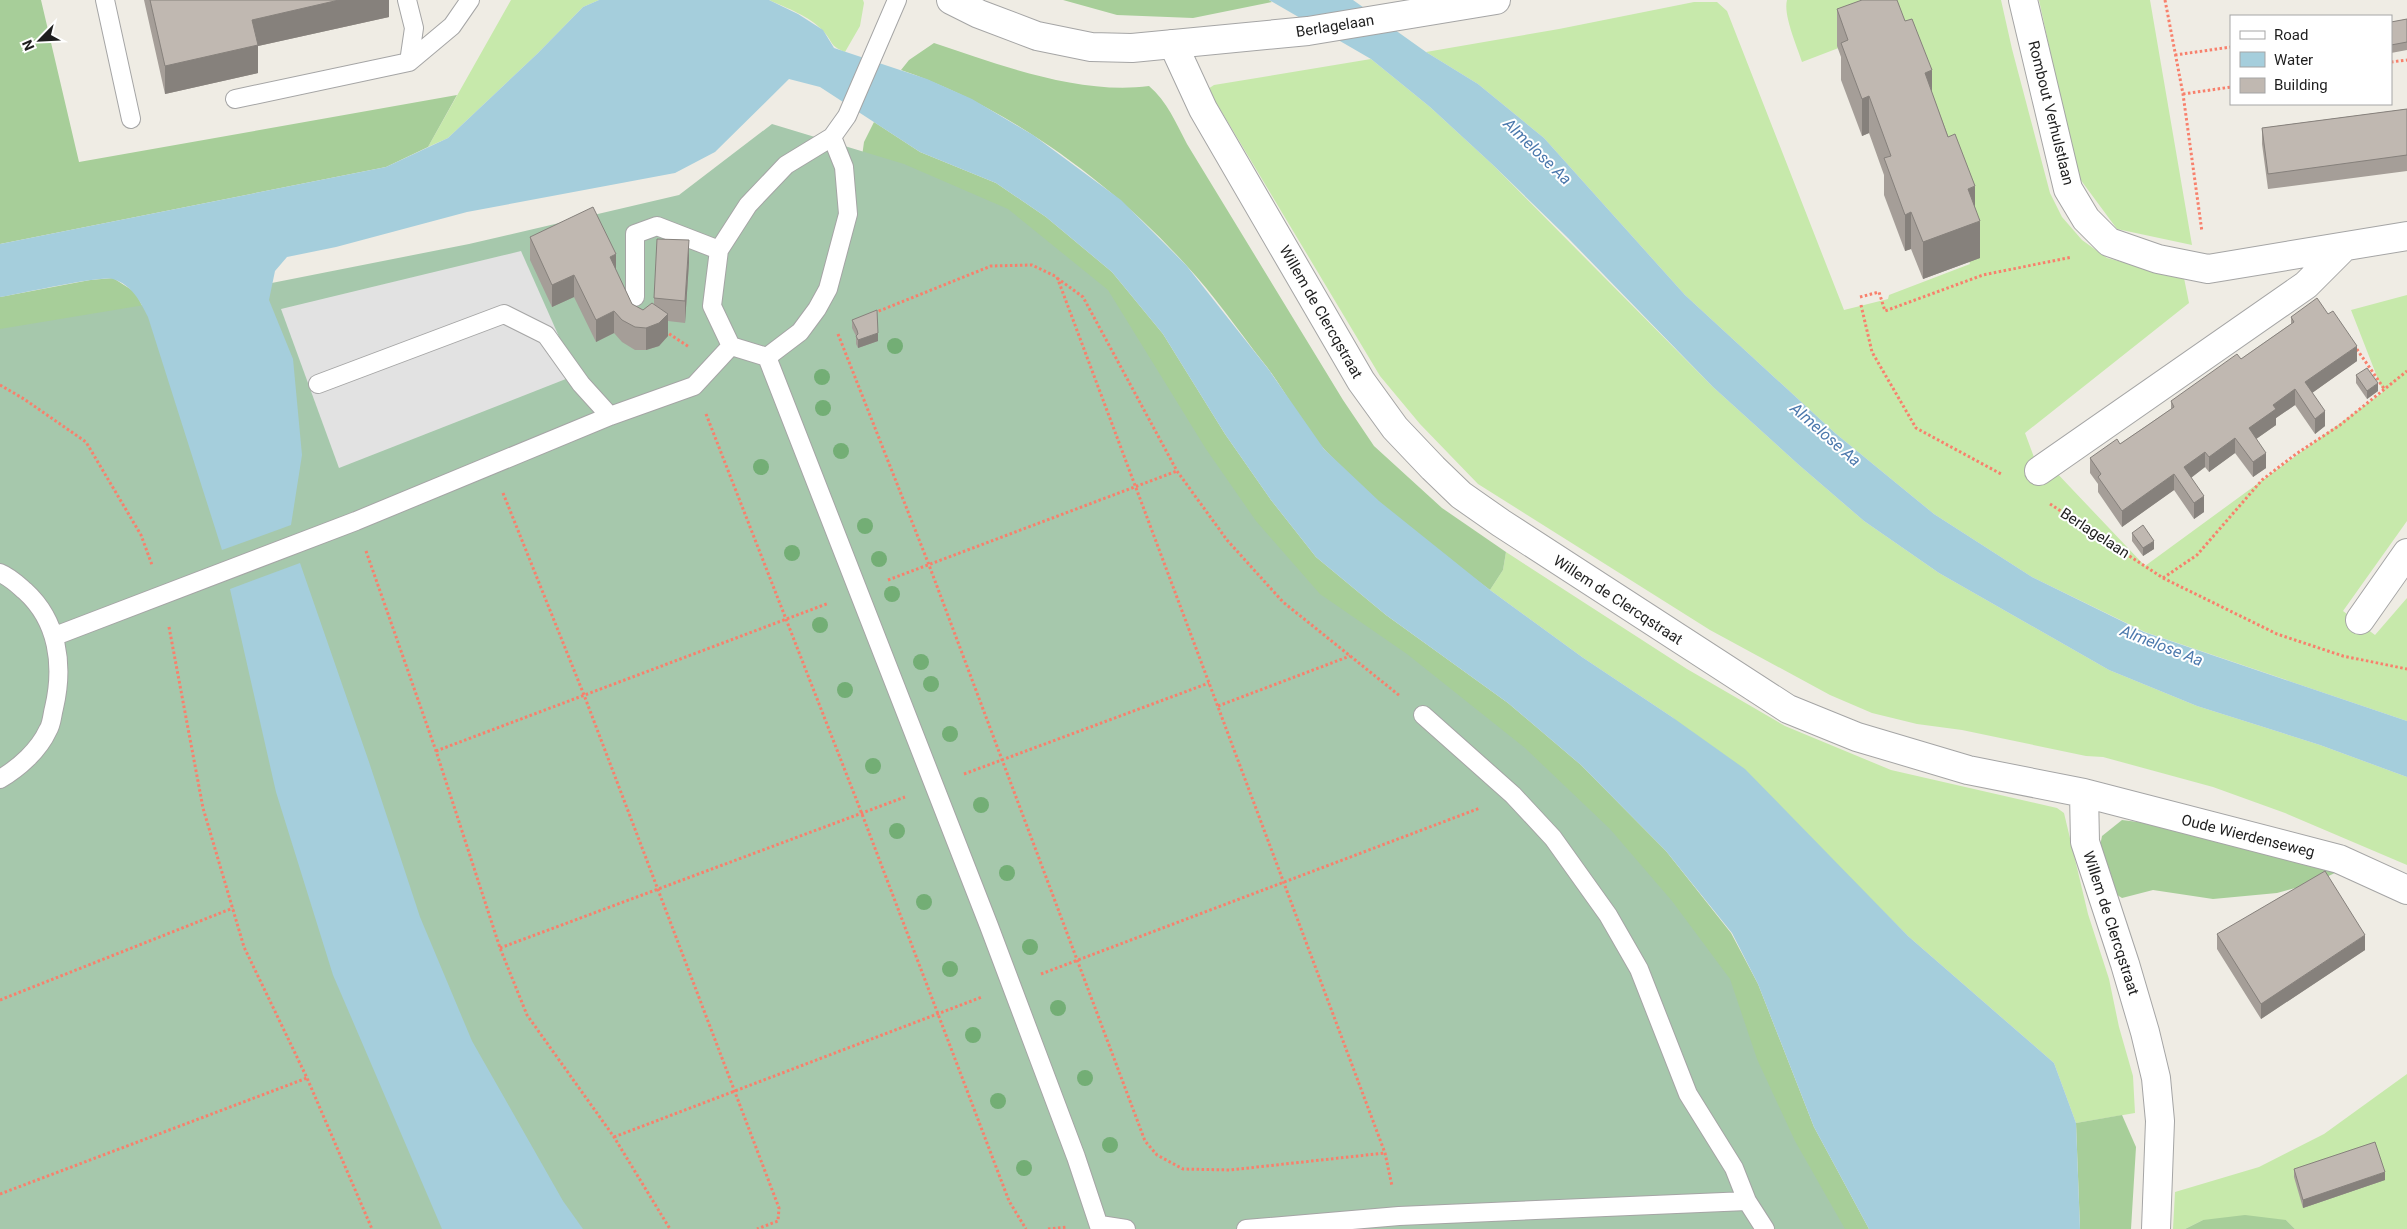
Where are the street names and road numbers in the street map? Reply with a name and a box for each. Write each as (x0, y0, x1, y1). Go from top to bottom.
street label: Berlagelaan (1295, 11, 1375, 41)
street label: Rombout Verhulstlaan (2024, 39, 2078, 187)
street label: Willem de Clercqstraat (1276, 242, 1366, 382)
street label: Berlagelaan (2057, 504, 2133, 562)
street label: Willem de Clercqstraat (1550, 551, 1686, 649)
street label: Oude Wierdenseweg (2180, 811, 2316, 861)
street label: Willem de Clercqstraat (2079, 849, 2143, 997)

